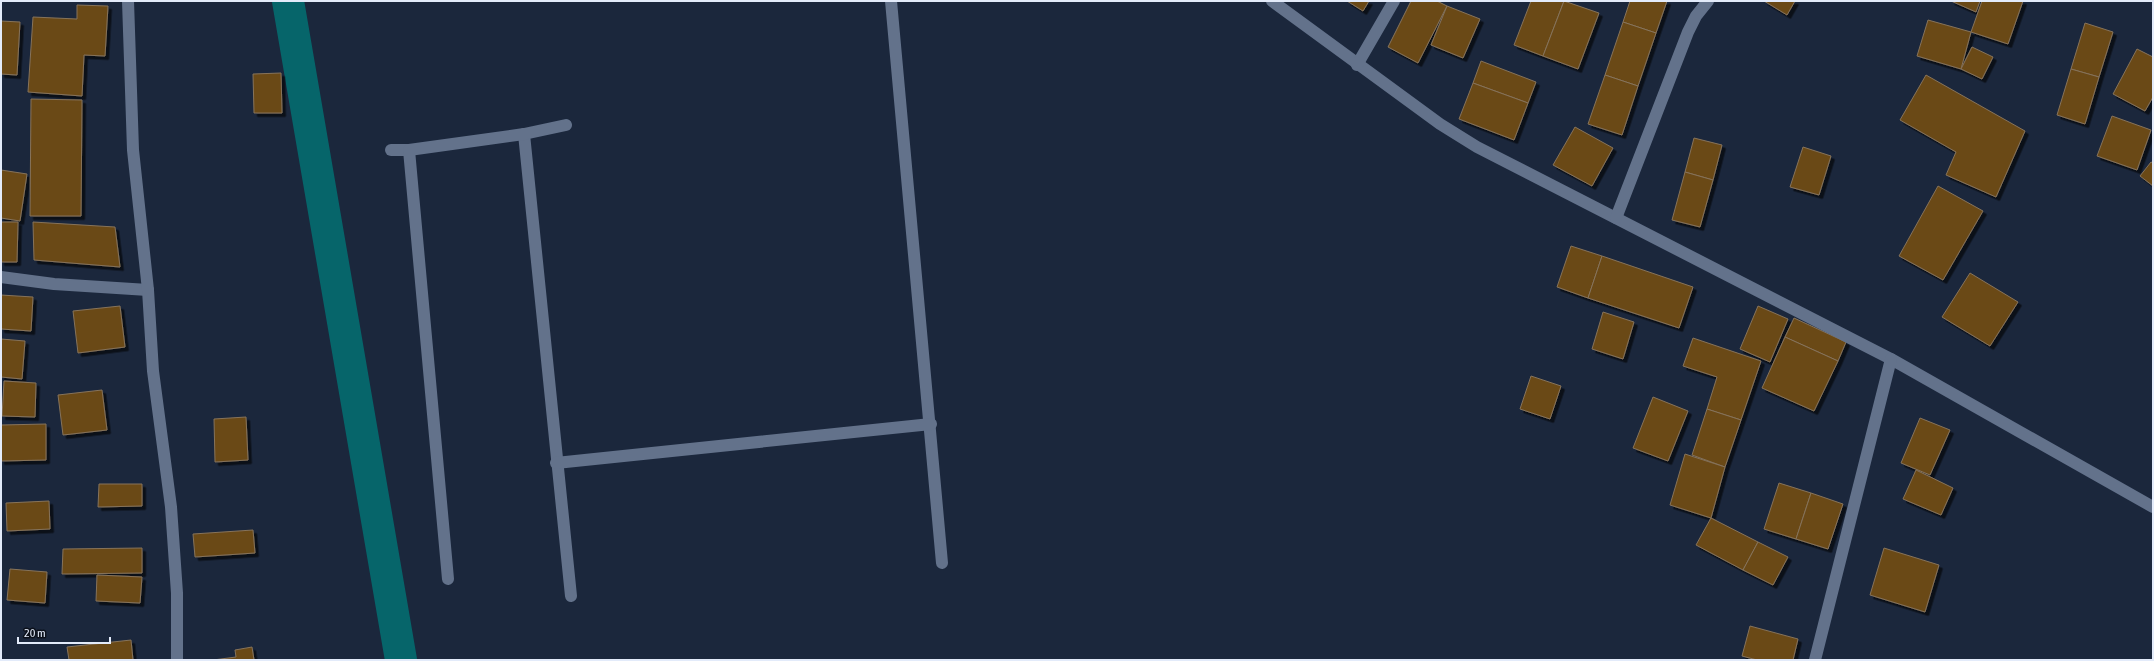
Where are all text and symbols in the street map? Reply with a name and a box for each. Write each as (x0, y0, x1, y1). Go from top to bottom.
scale bar (18, 619, 110, 645)
text: 20 m (24, 626, 46, 640)

